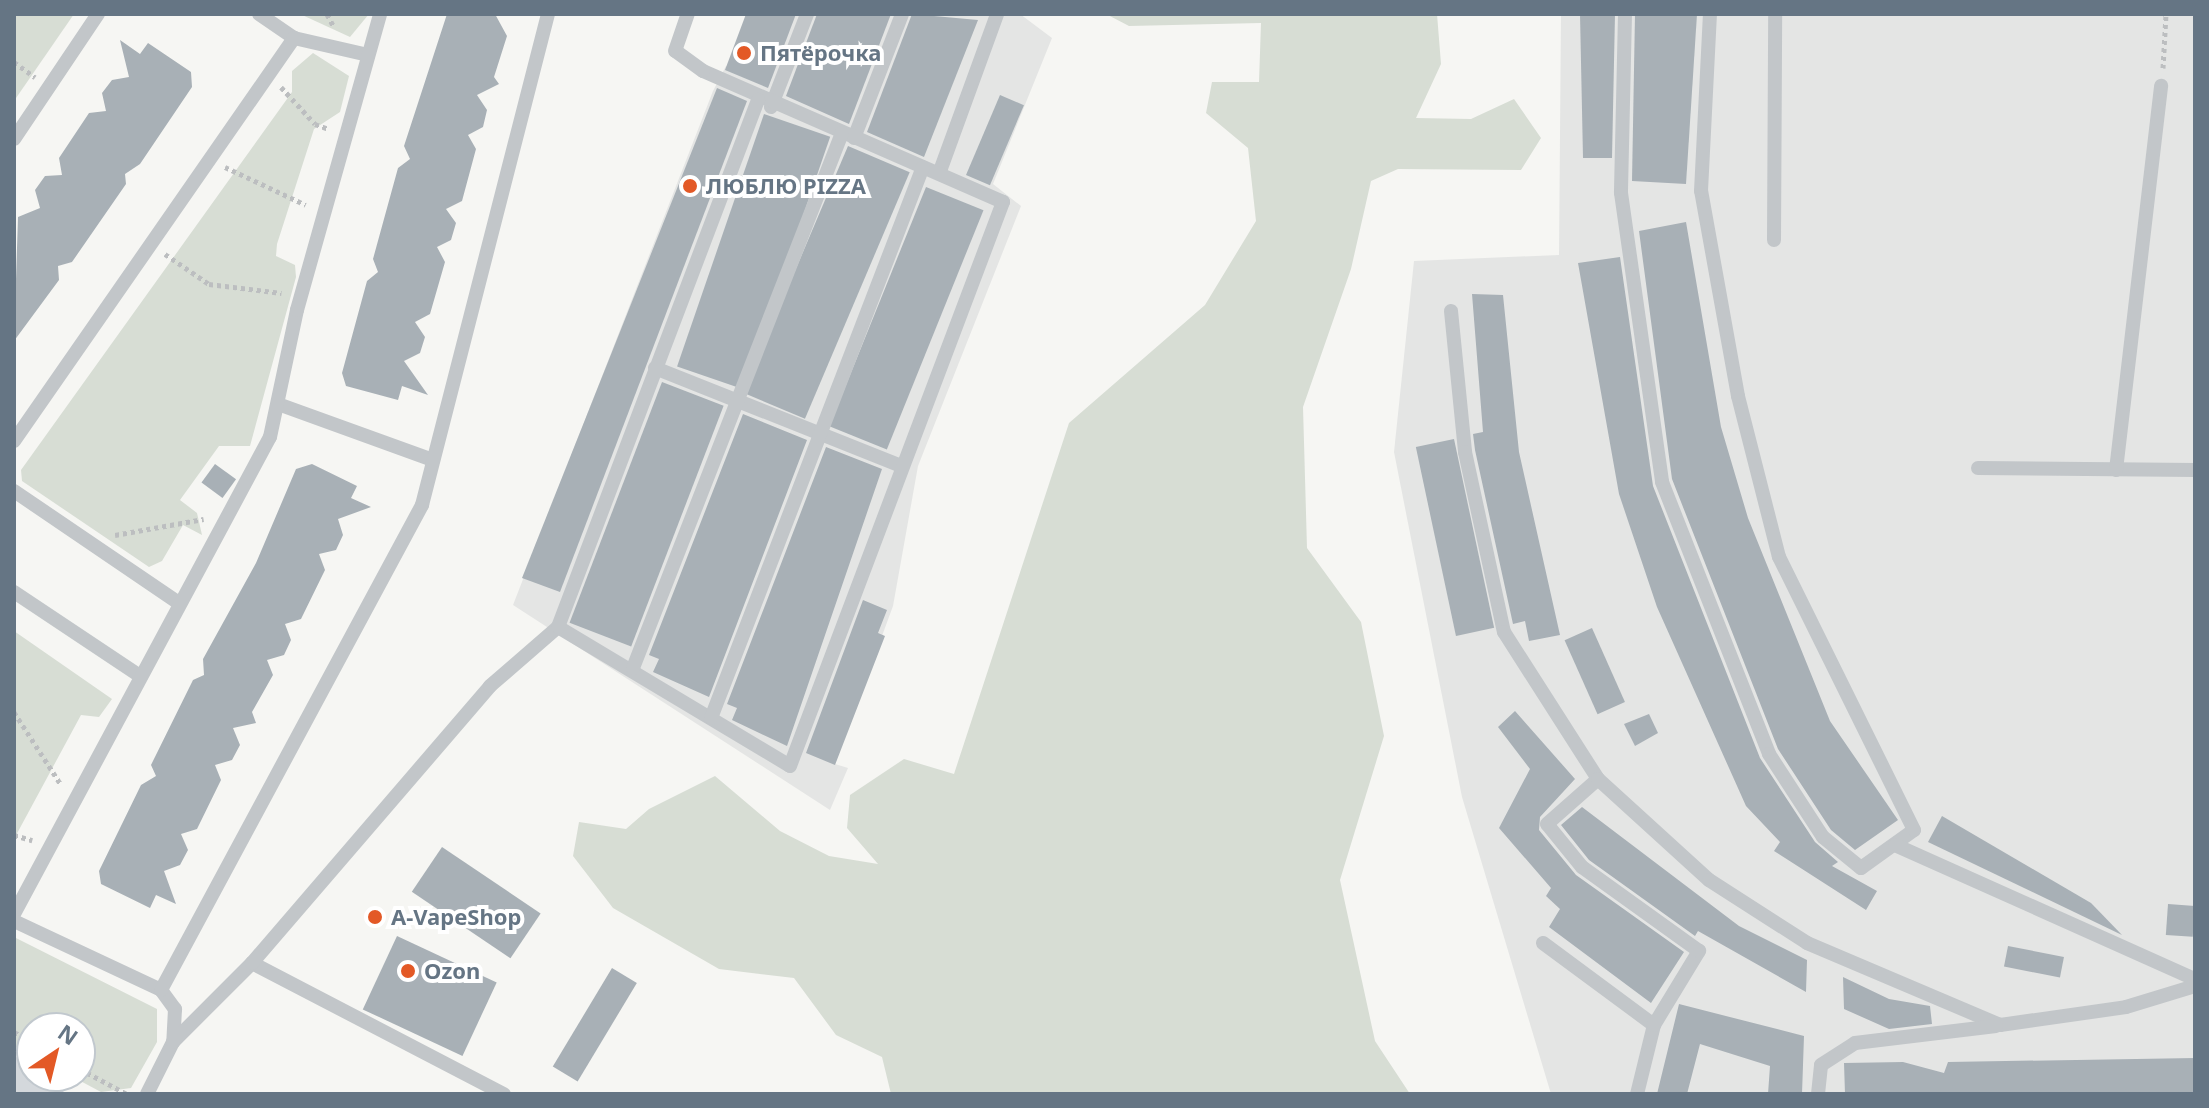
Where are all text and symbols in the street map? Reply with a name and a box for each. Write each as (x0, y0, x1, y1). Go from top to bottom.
place label: Пятёрочка (760, 40, 881, 66)
marker: Пятёрочка (735, 44, 753, 62)
place label: ЛЮБЛЮ PIZZA (706, 173, 866, 199)
marker: ЛЮБЛЮ PIZZA (681, 177, 699, 195)
place label: A-VapeShop (391, 904, 521, 930)
marker: A-VapeShop (366, 908, 384, 926)
place label: Ozon (424, 958, 480, 984)
marker: Ozon (399, 962, 417, 980)
north arrow (16, 1012, 96, 1092)
text: N (53, 1017, 85, 1051)

